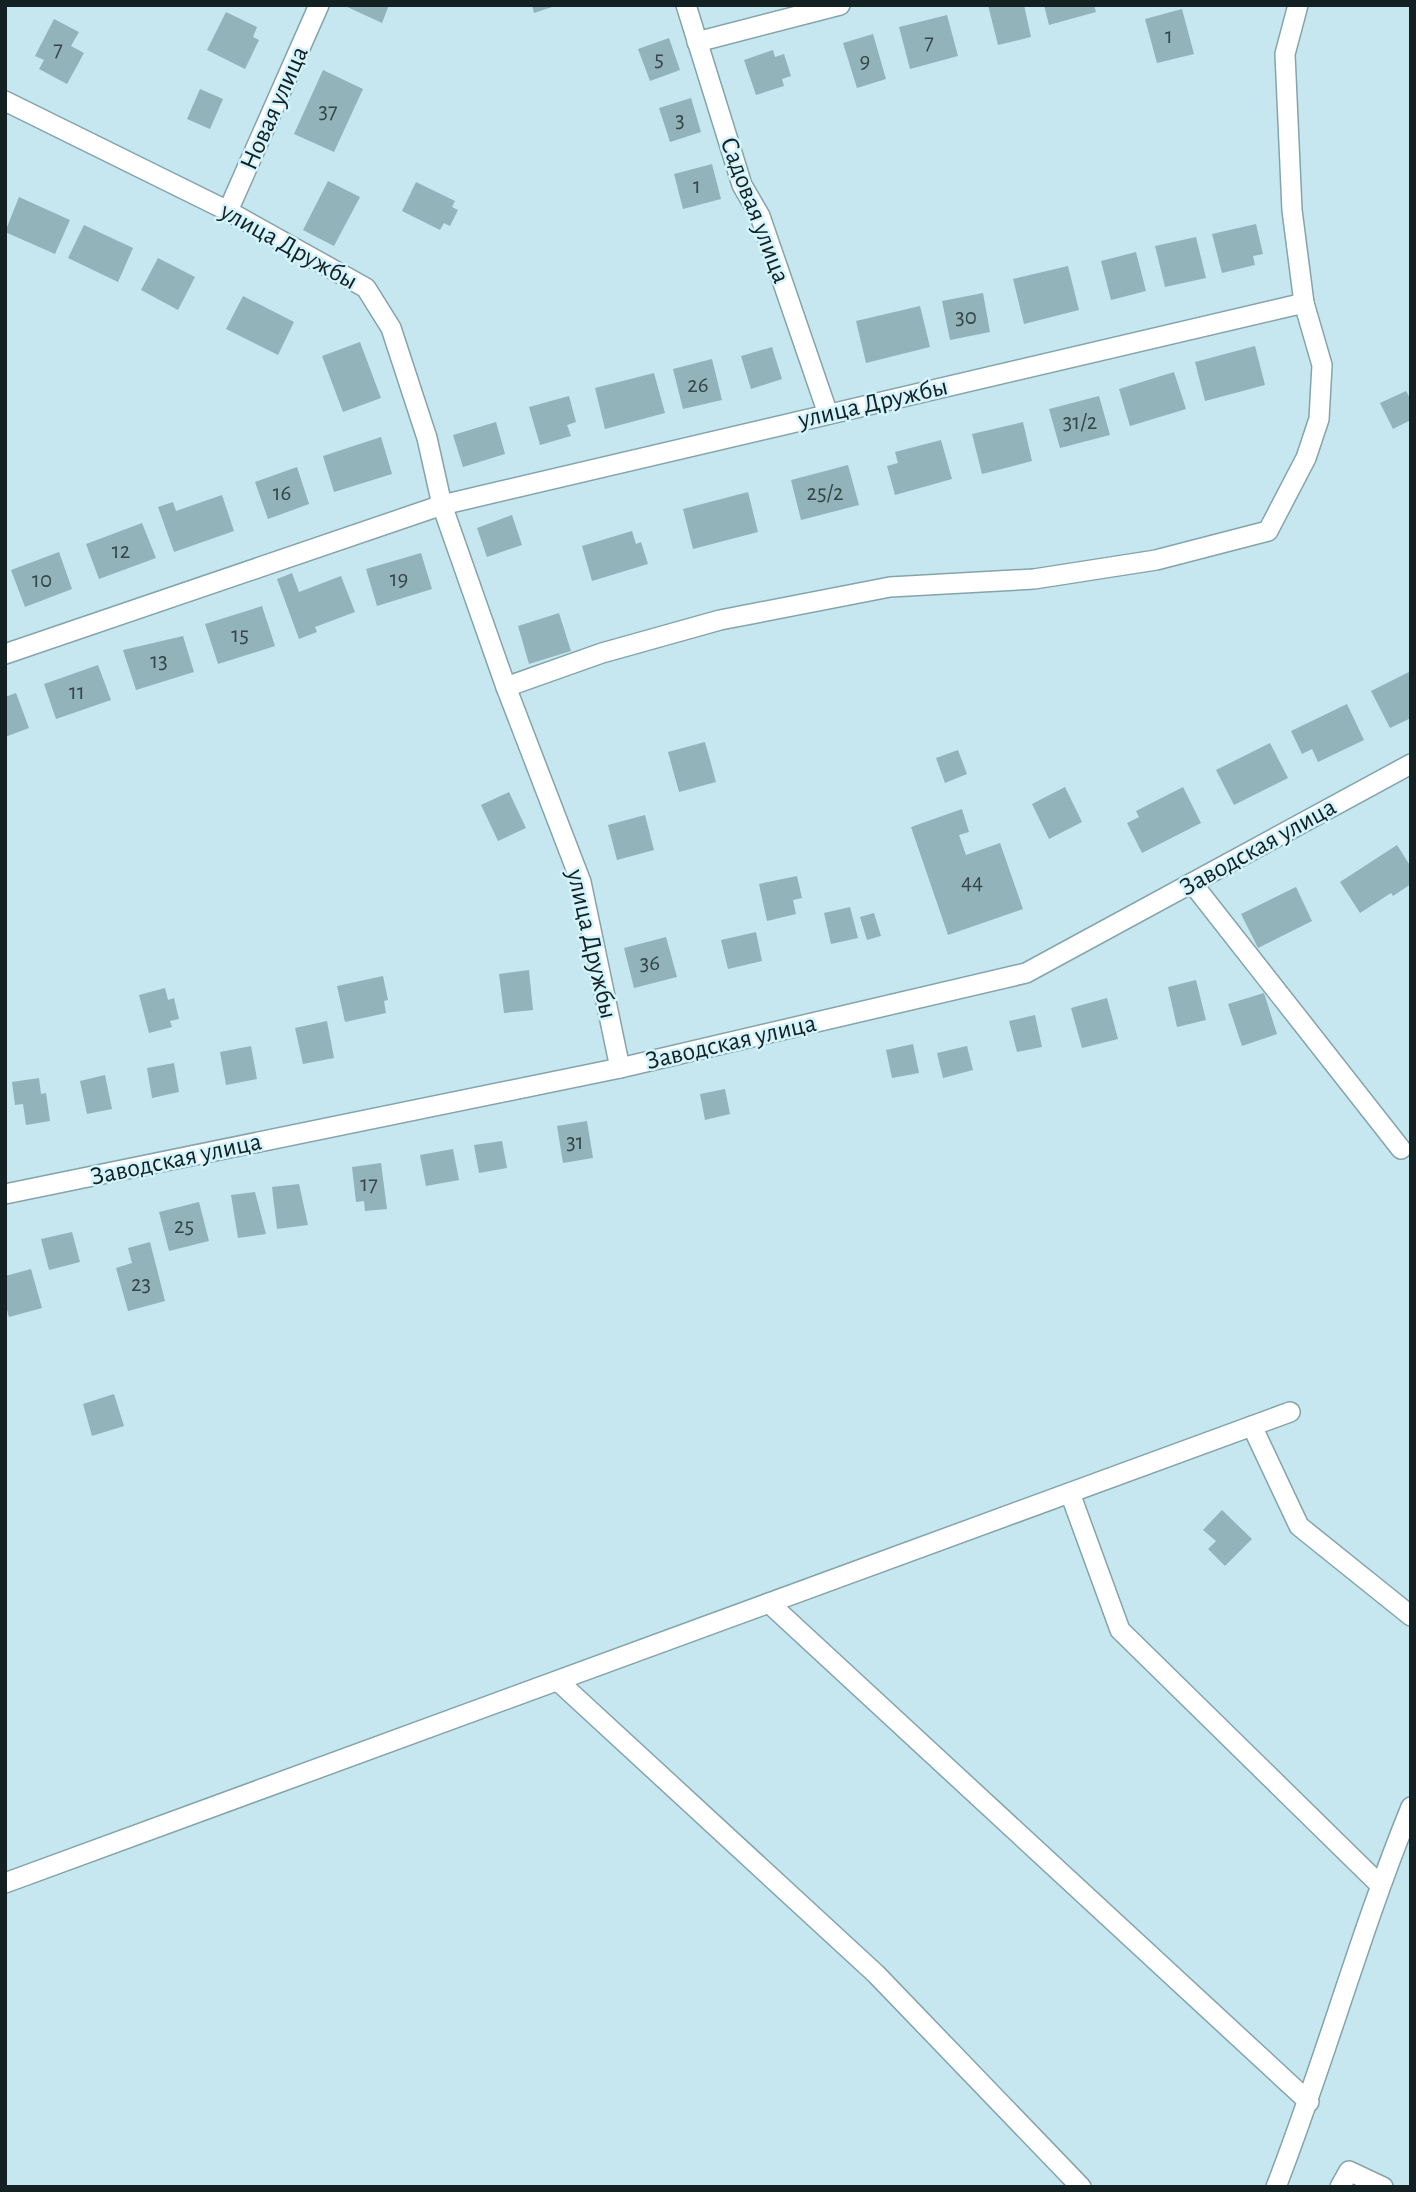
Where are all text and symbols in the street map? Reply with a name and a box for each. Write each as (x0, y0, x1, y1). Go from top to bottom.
house number: 1 (1165, 25, 1173, 48)
house number: 7 (924, 31, 934, 54)
house number: 7 (53, 38, 63, 61)
street label: Новая улица (235, 42, 313, 174)
house number: 5 (654, 48, 664, 71)
house number: 9 (860, 50, 870, 73)
house number: 37 (318, 100, 338, 123)
house number: 3 (675, 109, 685, 132)
street label: Садовая улица (715, 133, 795, 287)
house number: 1 (693, 175, 701, 198)
street label: улица Дружбы (215, 197, 362, 294)
house number: 30 (955, 306, 977, 329)
street label: улица Дружбы (795, 373, 950, 433)
house number: 26 (687, 374, 709, 397)
house number: 31/2 (1063, 411, 1097, 434)
house number: 16 (273, 482, 291, 505)
house number: 25/2 (806, 482, 844, 505)
house number: 12 (112, 540, 130, 563)
house number: 19 (390, 568, 408, 591)
house number: 10 (32, 569, 52, 592)
house number: 15 (231, 624, 249, 647)
house number: 13 (150, 650, 168, 673)
house number: 11 (69, 681, 85, 704)
street label: Заводская улица (1176, 793, 1341, 901)
street label: улица Дружбы (562, 866, 622, 1021)
house number: 44 (961, 871, 983, 894)
house number: 36 (640, 952, 660, 975)
street label: Заводская улица (643, 1010, 819, 1074)
street label: Заводская улица (88, 1128, 264, 1190)
house number: 31 (566, 1131, 584, 1154)
house number: 17 (360, 1173, 378, 1196)
house number: 25 (174, 1215, 194, 1238)
house number: 23 (131, 1273, 151, 1296)

